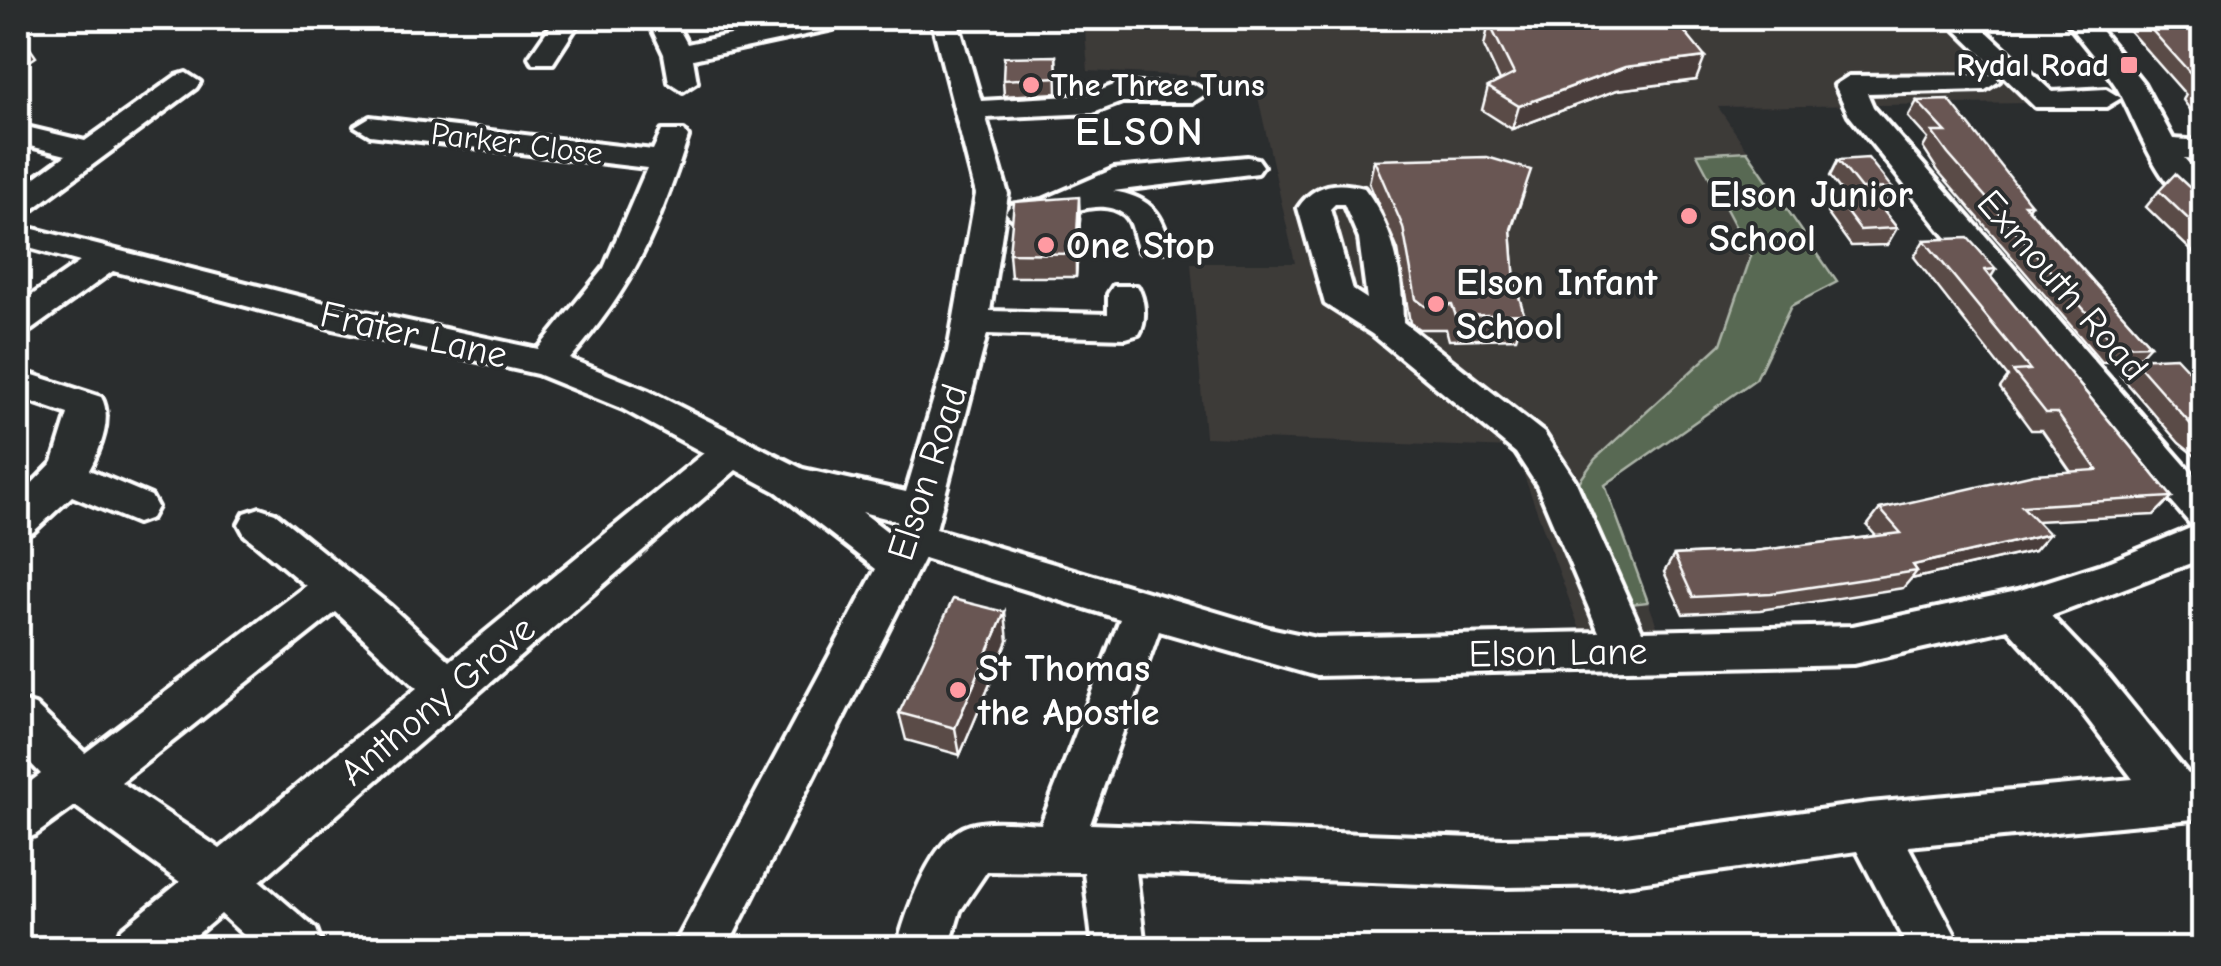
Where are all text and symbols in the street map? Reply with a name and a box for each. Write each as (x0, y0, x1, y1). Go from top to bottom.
place label: Rydal Road (1956, 47, 2109, 84)
marker: Rydal Road (2118, 54, 2140, 76)
place label: The Three Tuns (1051, 67, 1265, 104)
marker: The Three Tuns (1020, 74, 1042, 96)
district label: ELSON (1075, 109, 1205, 155)
street label: Parker Close (429, 115, 605, 172)
place label: Elson Junior School (1709, 173, 1914, 261)
street label: Exmouth Road (1968, 181, 2157, 390)
marker: Elson Junior School (1678, 205, 1700, 227)
place label: One Stop (1066, 224, 1215, 268)
marker: One Stop (1035, 234, 1057, 256)
place label: Elson Infant School (1456, 261, 1658, 349)
street label: Frater Lane (316, 292, 512, 378)
marker: Elson Infant School (1425, 293, 1447, 315)
street label: Elson Road (879, 379, 977, 566)
street label: Anthony Grove (331, 607, 544, 795)
street label: Elson Lane (1468, 629, 1648, 677)
place label: St Thomas the Apostle (977, 647, 1159, 735)
marker: St Thomas the Apostle (947, 679, 969, 701)

